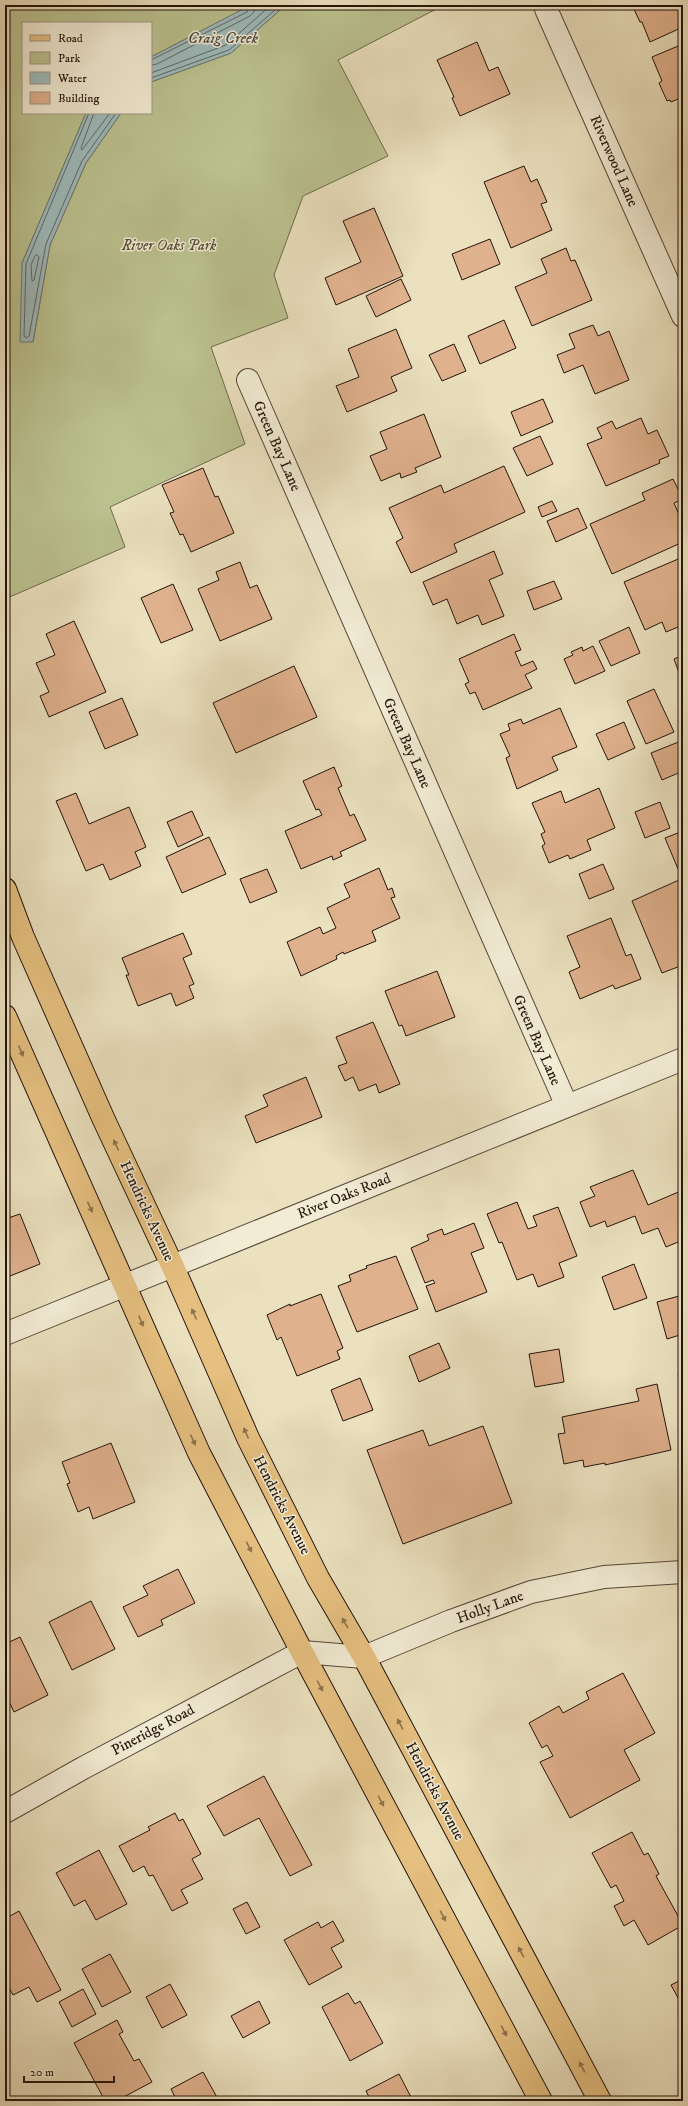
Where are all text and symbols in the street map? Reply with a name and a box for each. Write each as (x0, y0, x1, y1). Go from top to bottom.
legend (22, 22, 152, 114)
water label: Craig Creek (188, 28, 258, 48)
text: Road (58, 31, 83, 46)
text: Park (58, 51, 80, 66)
text: Water (57, 71, 87, 86)
text: Building (58, 91, 99, 106)
street label: Riverwood Lane (585, 112, 643, 210)
park label: River Oaks Park (121, 236, 217, 255)
street label: Green Bay Lane (249, 398, 305, 494)
street label: Green Bay Lane (379, 695, 435, 791)
street label: Green Bay Lane (509, 992, 565, 1088)
one-way arrow (18, 1046, 24, 1058)
one-way arrow (113, 1140, 119, 1151)
street label: Hendricks Avenue (115, 1158, 179, 1264)
street label: River Oaks Road (294, 1168, 394, 1223)
one-way arrow (87, 1201, 93, 1213)
one-way arrow (191, 1309, 197, 1320)
one-way arrow (138, 1316, 144, 1327)
one-way arrow (243, 1428, 249, 1439)
one-way arrow (191, 1435, 197, 1447)
street label: Hendricks Avenue (249, 1452, 315, 1558)
one-way arrow (246, 1541, 252, 1552)
street label: Holly Lane (454, 1586, 526, 1628)
one-way arrow (341, 1617, 348, 1629)
one-way arrow (317, 1681, 324, 1692)
street label: Pineridge Road (108, 1700, 198, 1760)
one-way arrow (397, 1718, 403, 1730)
street label: Hendricks Avenue (401, 1739, 469, 1843)
one-way arrow (378, 1795, 385, 1807)
one-way arrow (439, 1910, 446, 1922)
one-way arrow (517, 1946, 524, 1958)
one-way arrow (500, 2025, 507, 2036)
scale bar (24, 2058, 114, 2084)
one-way arrow (579, 2061, 585, 2072)
text: 20 m (30, 2065, 54, 2080)

